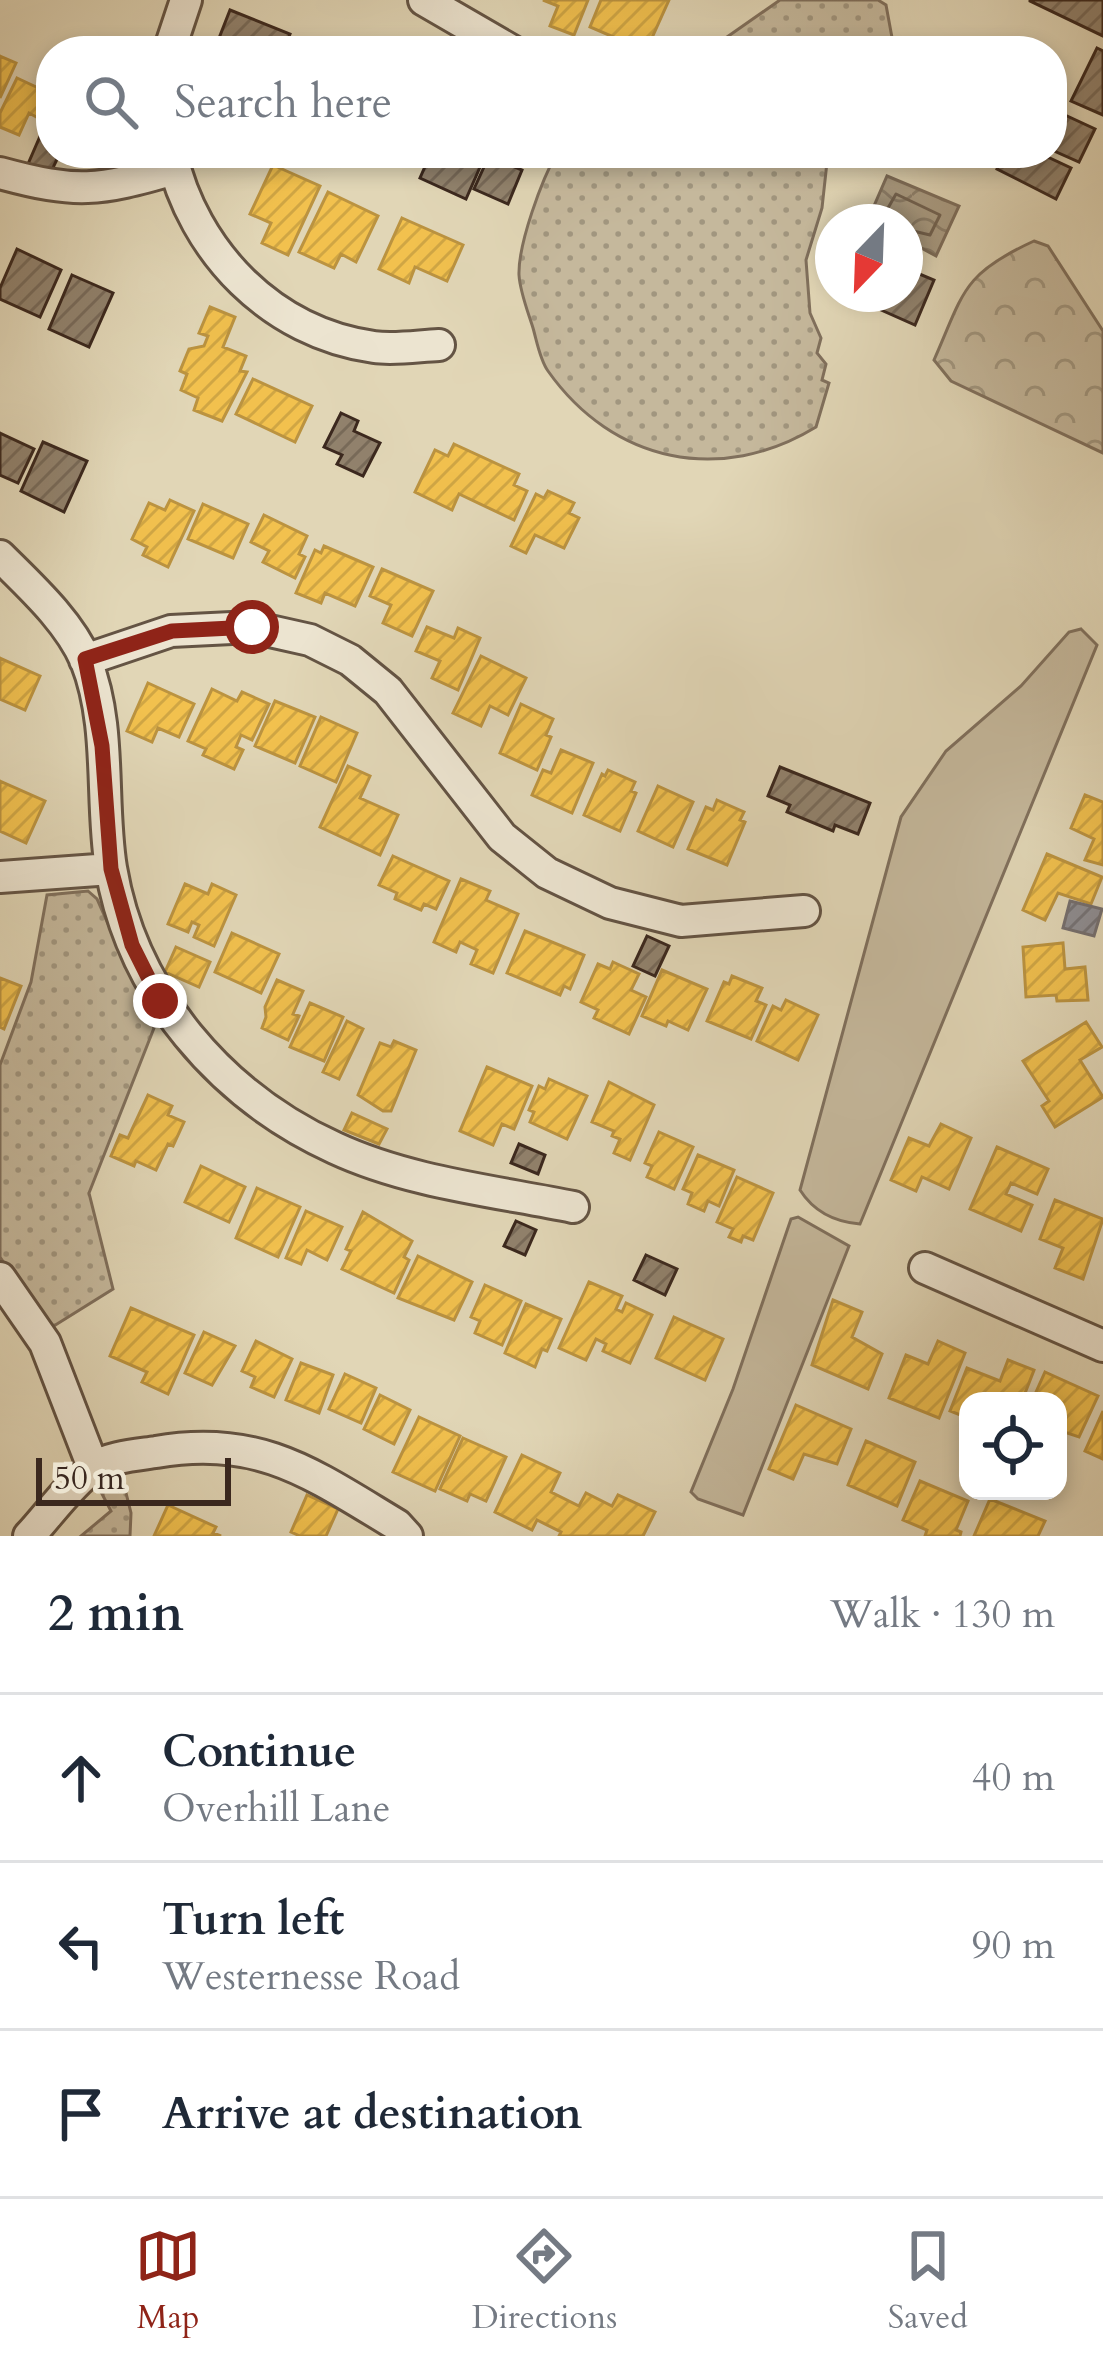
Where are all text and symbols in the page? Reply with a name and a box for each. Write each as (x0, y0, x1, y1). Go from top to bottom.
search box (36, 36, 1067, 168)
icon: search (78, 69, 144, 135)
text: Search here (174, 72, 392, 133)
north arrow (815, 204, 923, 312)
route start (225, 600, 279, 654)
route end (133, 974, 187, 1028)
map controls (959, 1392, 1067, 1500)
button: locate (959, 1392, 1067, 1500)
scale bar (36, 1452, 231, 1505)
text: 50 m (54, 1456, 125, 1501)
text: 2 min (48, 1579, 184, 1649)
text: Walk · 130 m (830, 1588, 1055, 1641)
text: Continue (162, 1721, 356, 1782)
icon: ahead (48, 1745, 114, 1811)
text: 40 m (972, 1751, 1055, 1804)
text: Overhill Lane (162, 1782, 390, 1835)
text: Turn left (162, 1889, 344, 1950)
icon: left (48, 1913, 114, 1979)
text: 90 m (972, 1919, 1055, 1972)
text: Westernesse Road (162, 1950, 460, 2003)
icon: arrive (48, 2081, 114, 2147)
text: Arrive at destination (162, 2083, 582, 2144)
tab: Map (135, 2223, 201, 2340)
tab: Directions (472, 2223, 617, 2340)
tab: Saved (888, 2223, 968, 2340)

